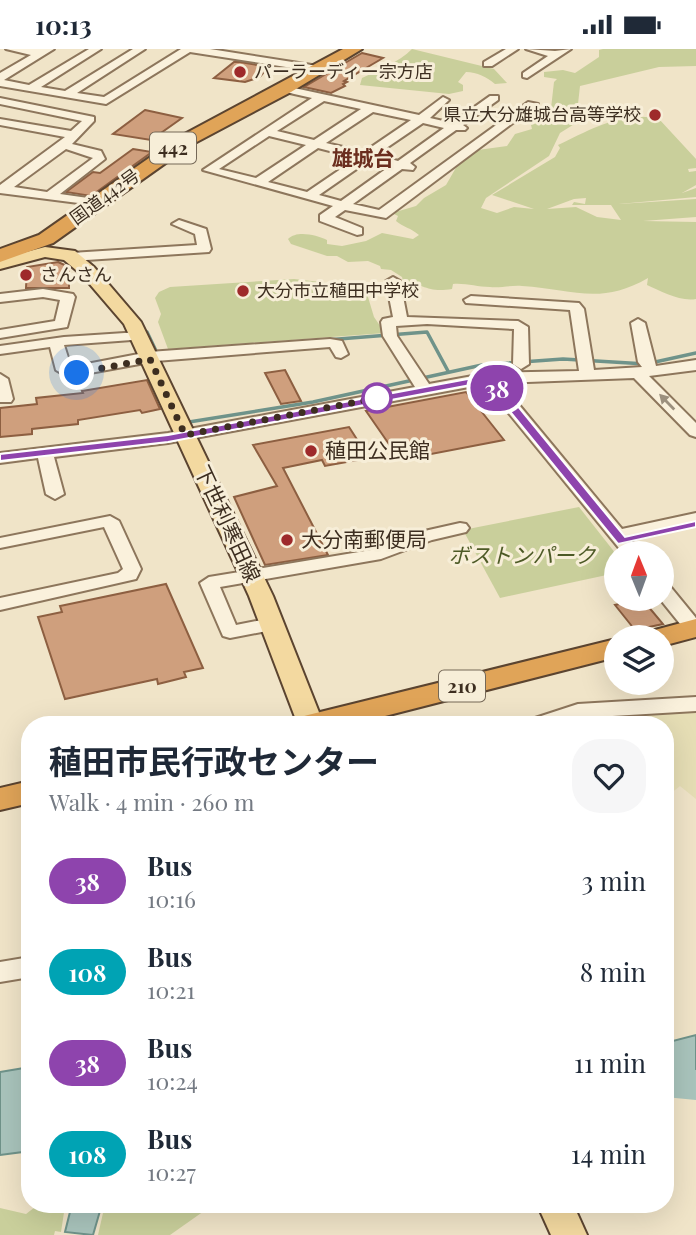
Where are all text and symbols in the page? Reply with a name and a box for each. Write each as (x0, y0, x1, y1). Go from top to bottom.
text: 10:13 (35, 7, 92, 42)
place label: パーラーディー宗方店 (254, 59, 433, 83)
marker: パーラーディー宗方店 (232, 64, 248, 80)
place label: 県立大分雄城台高等学校 (443, 102, 641, 126)
marker: 県立大分雄城台高等学校 (647, 107, 663, 123)
road number: 442 (150, 132, 196, 163)
district label: 雄城台 (332, 143, 395, 171)
street label: 国道442号 (65, 163, 144, 230)
place label: さんさん (40, 262, 112, 286)
marker: さんさん (18, 267, 34, 283)
place label: 大分市立稙田中学校 (257, 278, 419, 302)
marker: 大分市立稙田中学校 (235, 283, 251, 299)
your location (59, 355, 94, 390)
line badge: 38 (466, 365, 528, 411)
text: 38 (484, 372, 510, 404)
unlabelled marker (362, 383, 392, 413)
one-way arrow (660, 394, 676, 411)
place label: 稙田公民館 (325, 435, 430, 463)
marker: 稙田公民館 (303, 443, 319, 459)
street label: 下世利寒田線 (189, 460, 268, 586)
place label: 大分南郵便局 (301, 524, 427, 552)
marker: 大分南郵便局 (279, 532, 295, 548)
park label: ボストンパーク (449, 540, 596, 568)
north arrow (604, 541, 674, 611)
map controls (604, 541, 674, 695)
button: layers (604, 625, 674, 695)
road number: 210 (439, 671, 485, 701)
text: 稙田市民行政センター (49, 738, 379, 782)
button: heart (572, 739, 646, 813)
text: Walk · 4 min · 260 m (49, 786, 254, 817)
text: Bus (147, 848, 192, 883)
text: 3 min (582, 863, 646, 898)
text: 38 (75, 865, 100, 897)
text: 10:16 (147, 883, 196, 914)
text: Bus (147, 939, 192, 974)
text: 8 min (580, 954, 646, 989)
text: 108 (68, 956, 107, 988)
text: 10:21 (147, 974, 195, 1005)
text: Bus (147, 1030, 192, 1065)
text: 11 min (574, 1045, 646, 1080)
text: 38 (75, 1047, 100, 1079)
text: 10:24 (147, 1065, 198, 1096)
text: Bus (147, 1121, 192, 1156)
text: 14 min (571, 1136, 646, 1171)
text: 108 (68, 1138, 107, 1170)
text: 10:27 (147, 1156, 196, 1187)

